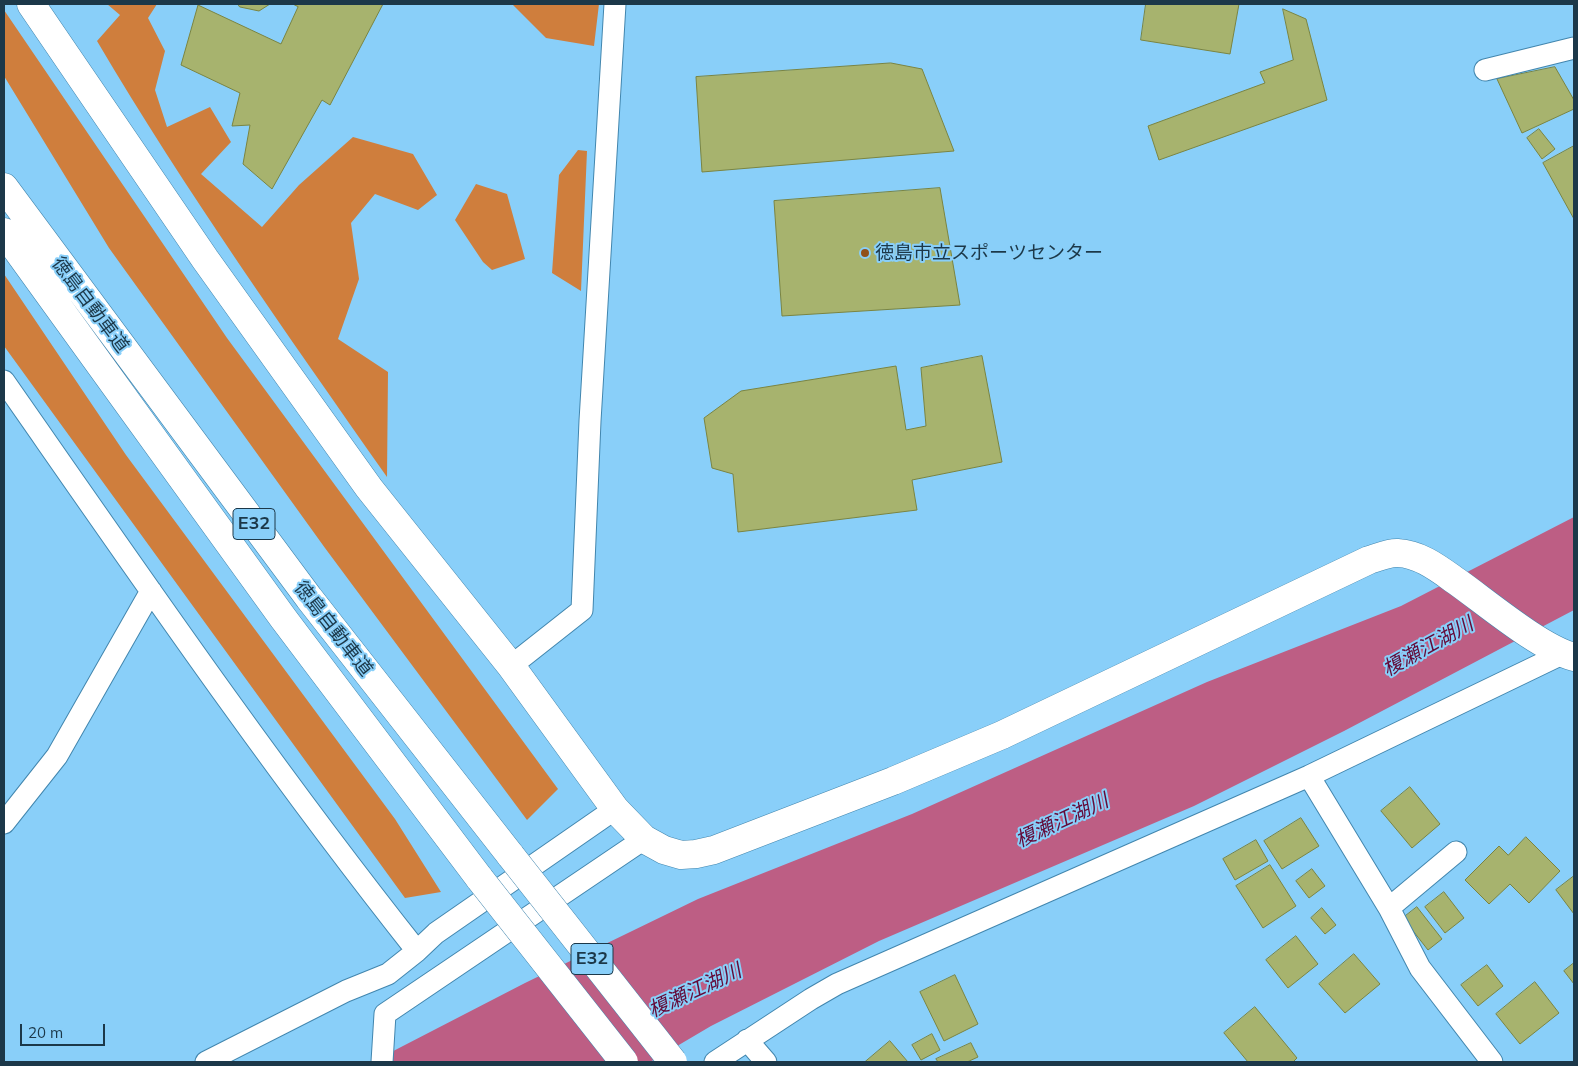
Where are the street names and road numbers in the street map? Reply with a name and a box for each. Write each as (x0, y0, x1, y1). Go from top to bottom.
street label: 徳島自動車道 (47, 253, 133, 357)
road number: E32 (233, 508, 275, 540)
street label: 徳島自動車道 (289, 577, 377, 681)
road number: E32 (571, 944, 613, 974)

